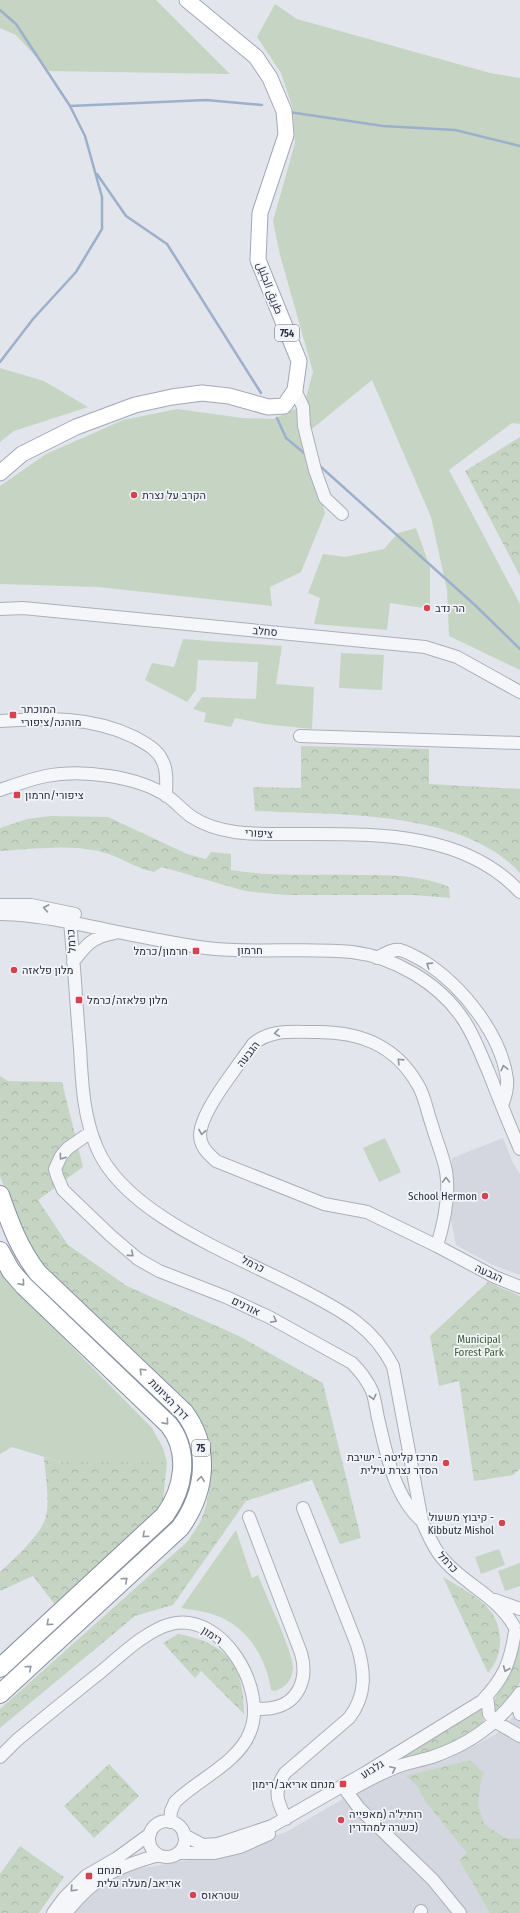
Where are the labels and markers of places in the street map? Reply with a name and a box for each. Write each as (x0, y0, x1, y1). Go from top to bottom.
place label: הקרב על נצרת (142, 489, 206, 502)
marker: הקרב על נצרת (129, 490, 139, 500)
place label: הר נדב (435, 602, 465, 615)
marker: הר נדב (422, 603, 432, 613)
place label: המוכתר מוהנה/ציפורי (21, 703, 81, 729)
marker: המוכתר מוהנה/ציפורי (8, 710, 18, 720)
place label: ציפורי/חרמון (25, 789, 84, 802)
marker: ציפורי/חרמון (12, 790, 22, 800)
place label: חרמון/כרמל (133, 945, 188, 958)
marker: חרמון/כרמל (191, 946, 201, 956)
place label: מלון פלאזה (22, 964, 74, 977)
marker: מלון פלאזה (9, 965, 19, 975)
place label: מלון פלאזה/כרמל (87, 994, 168, 1007)
marker: מלון פלאזה/כרמל (74, 995, 84, 1005)
place label: School Hermon (408, 1190, 477, 1203)
marker: School Hermon (480, 1191, 490, 1201)
place label: מרכז קליטה - ישיבת הסדר נצרת עילית (347, 1451, 438, 1477)
marker: מרכז קליטה - ישיבת הסדר נצרת עילית (441, 1458, 451, 1468)
place label: קיבוץ משעול - Kibbutz Mishol (428, 1511, 494, 1537)
marker: קיבוץ משעול - Kibbutz Mishol (497, 1518, 507, 1528)
place label: מנחם אריאב/רימון (252, 1778, 335, 1791)
marker: מנחם אריאב/רימון (338, 1779, 348, 1789)
place label: רותיל'ה (מאפייה כשרה למהדרין) (349, 1808, 422, 1834)
marker: רותיל'ה (מאפייה כשרה למהדרין) (336, 1815, 346, 1825)
place label: מנחם אריאב/מעלה עלית (97, 1864, 181, 1890)
marker: מנחם אריאב/מעלה עלית (84, 1871, 94, 1881)
place label: שטראוס (201, 1889, 239, 1902)
marker: שטראוס (188, 1890, 198, 1900)

